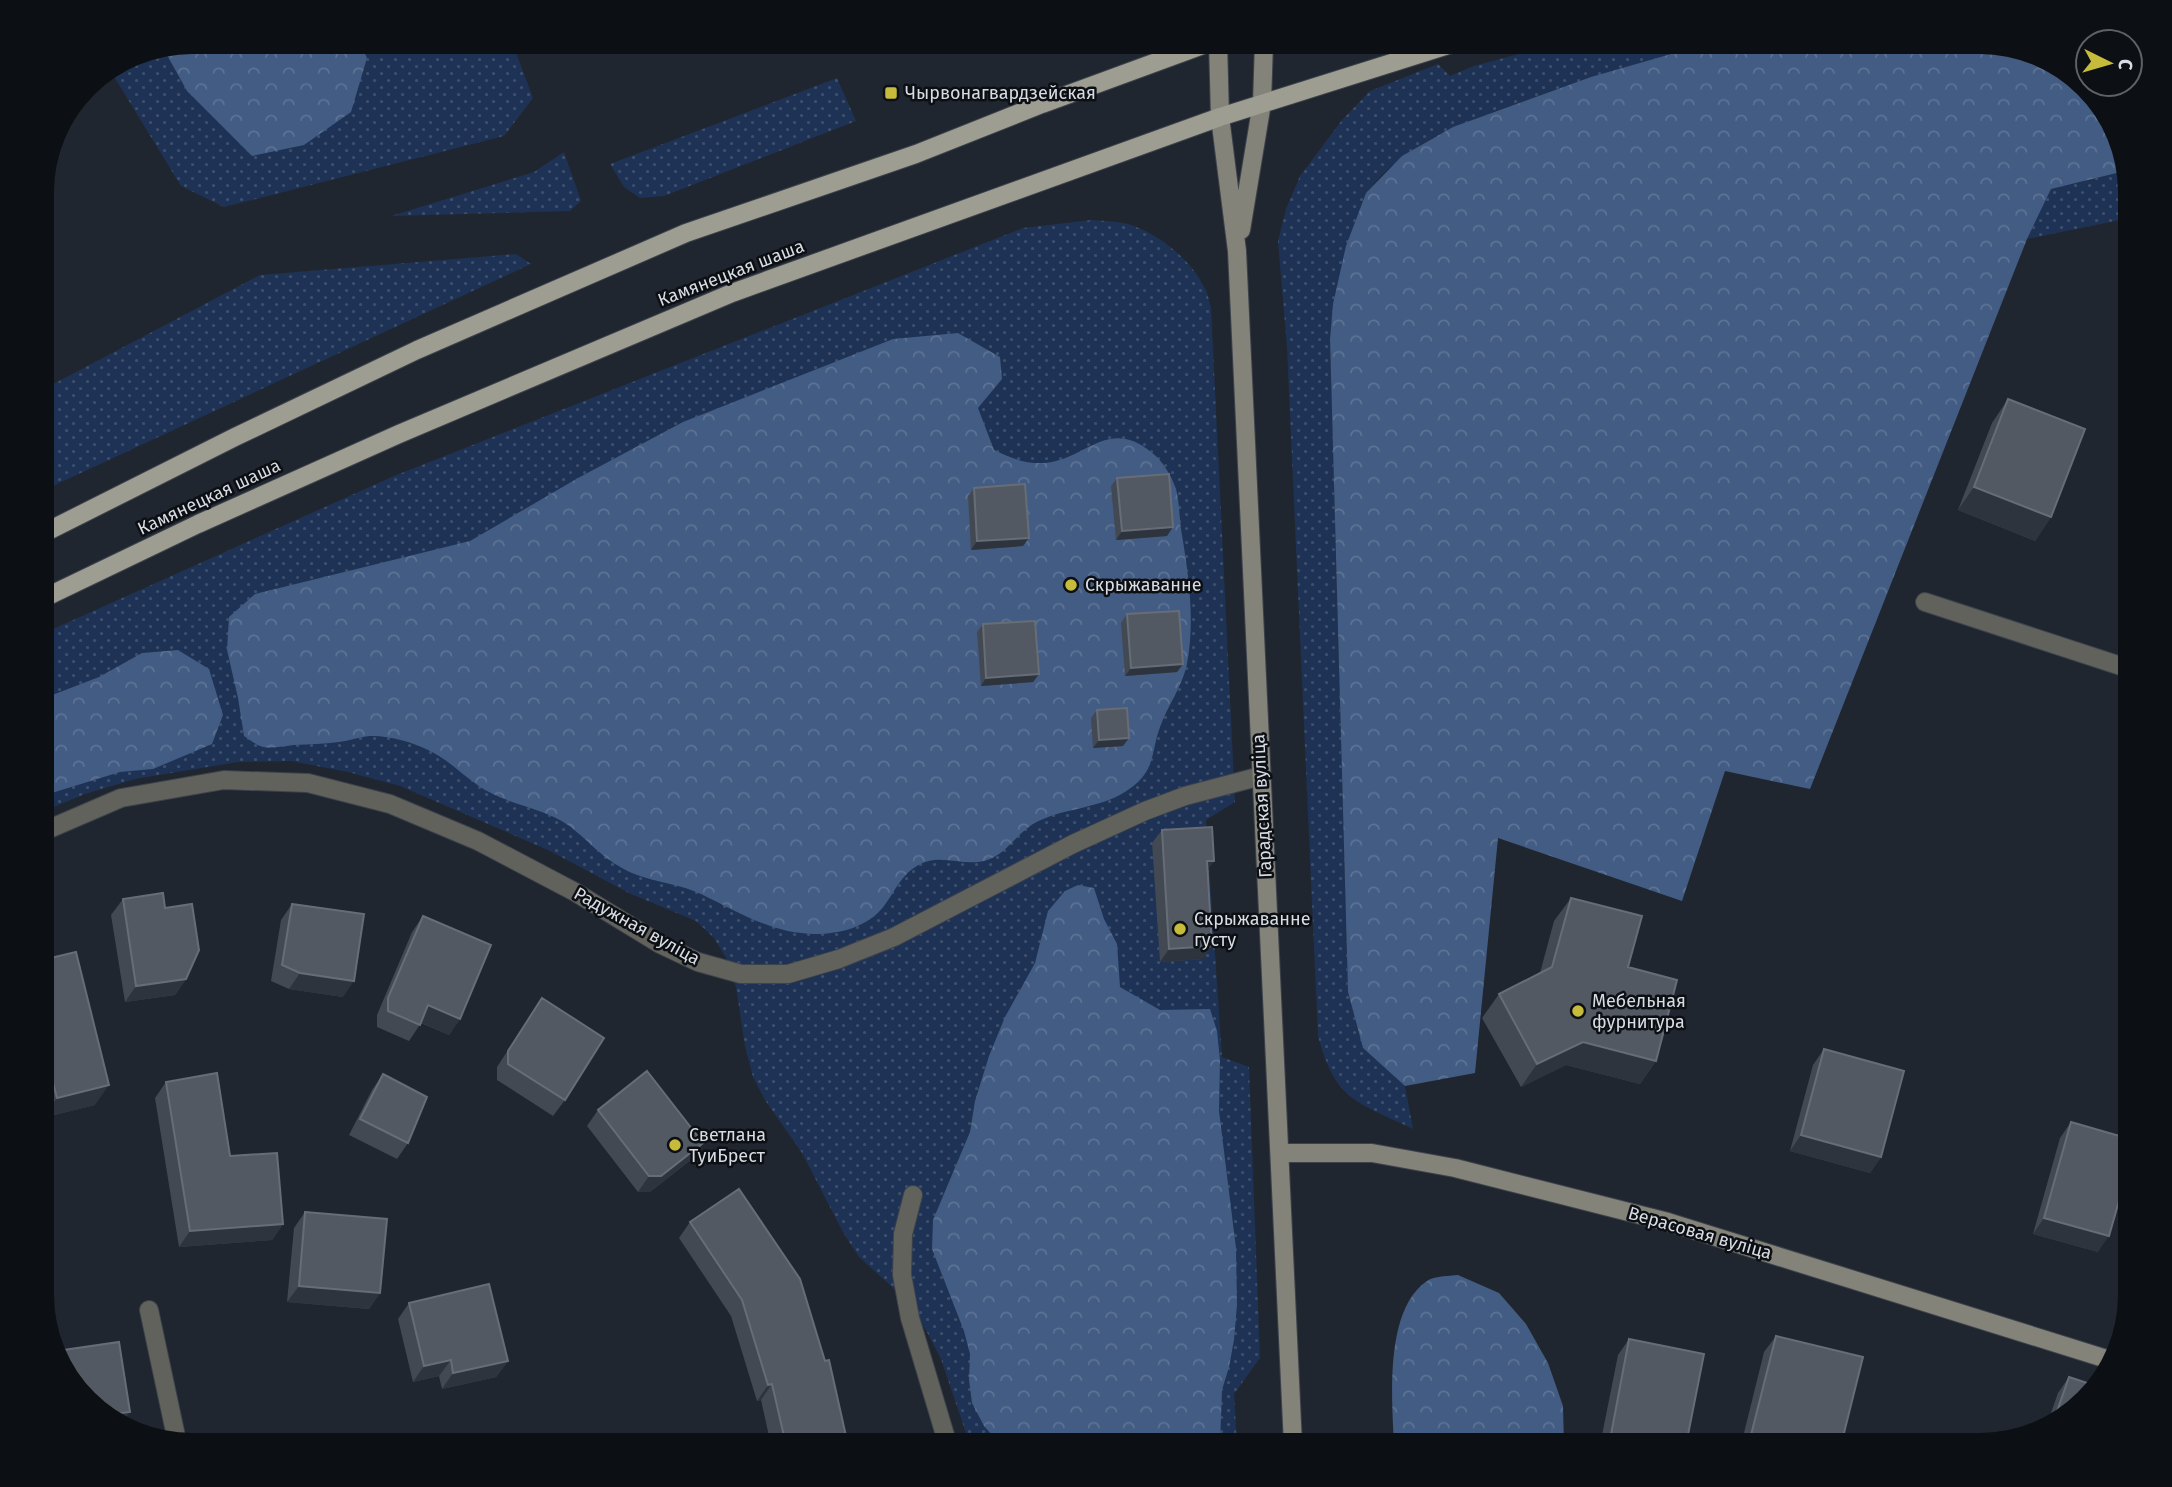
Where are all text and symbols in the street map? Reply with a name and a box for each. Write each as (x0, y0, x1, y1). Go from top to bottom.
north arrow (2074, 28, 2144, 98)
text: С (2113, 58, 2137, 71)
place label: Чырвонагвардзейская (905, 82, 1096, 104)
marker: Чырвонагвардзейская (883, 85, 899, 101)
street label: Камянецкая шаша (655, 235, 807, 311)
street label: Камянецкая шаша (134, 454, 284, 540)
place label: Скрыжаванне (1085, 574, 1201, 596)
marker: Скрыжаванне (1063, 577, 1079, 593)
street label: Гарадская вуліца (1247, 734, 1277, 878)
street label: Радужная вуліца (570, 882, 704, 970)
place label: Скрыжаванне густу (1194, 908, 1310, 951)
marker: Скрыжаванне густу (1172, 921, 1188, 937)
place label: Мебельная фурнитура (1592, 990, 1686, 1033)
marker: Мебельная фурнитура (1570, 1003, 1586, 1019)
place label: Светлана ТуиБрест (689, 1124, 766, 1167)
marker: Светлана ТуиБрест (667, 1137, 683, 1153)
street label: Верасовая вуліца (1626, 1202, 1774, 1264)

